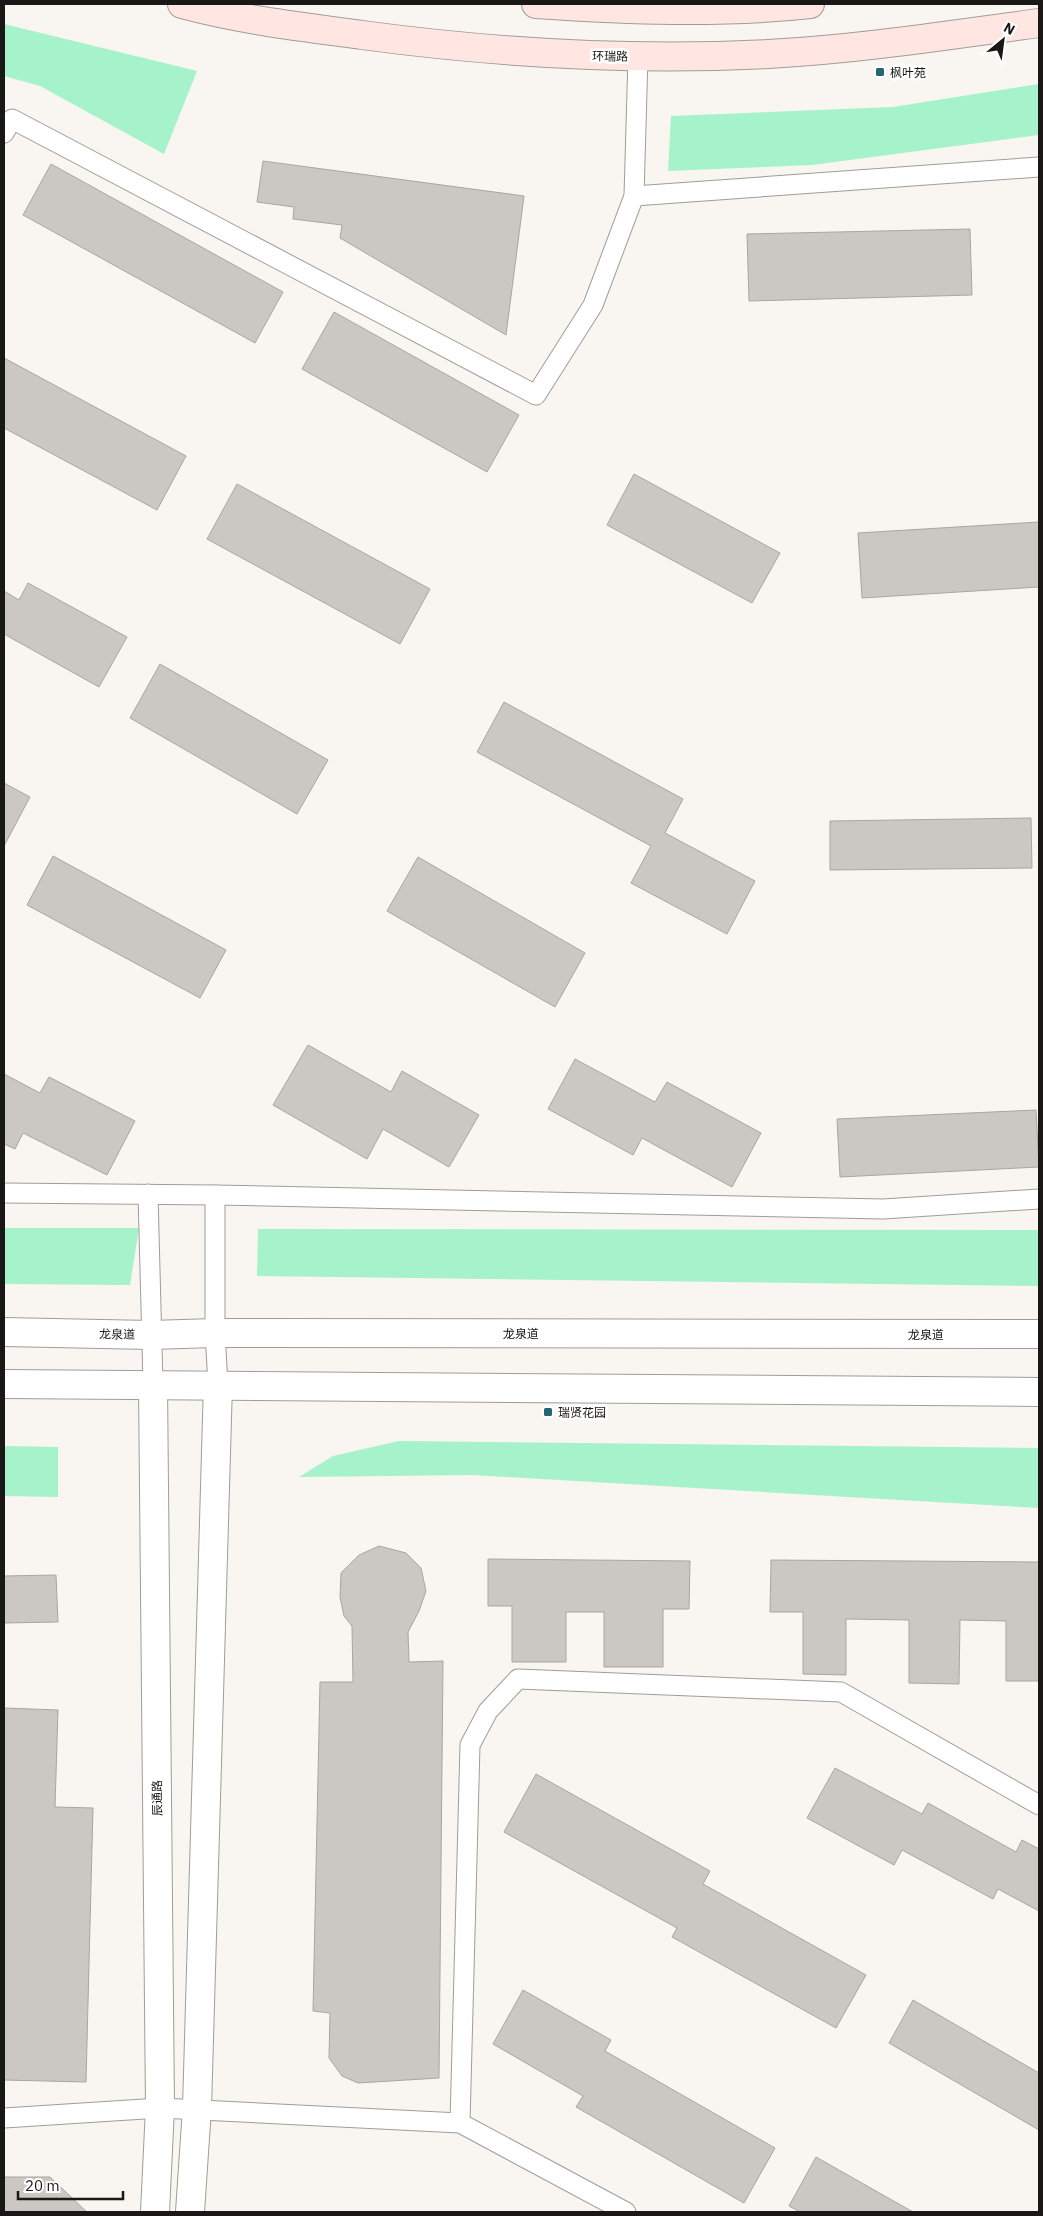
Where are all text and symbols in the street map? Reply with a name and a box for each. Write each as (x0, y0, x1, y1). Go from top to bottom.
north arrow (978, 15, 1028, 65)
text: N (1001, 18, 1018, 39)
street label: 环瑞路 (592, 48, 628, 64)
place label: 枫叶苑 (890, 65, 926, 80)
marker: 枫叶苑 (874, 66, 886, 78)
street label: 龙泉道 (99, 1326, 135, 1342)
street label: 龙泉道 (503, 1326, 539, 1341)
street label: 龙泉道 (908, 1327, 944, 1342)
place label: 瑞贤花园 (558, 1405, 606, 1420)
marker: 瑞贤花园 (542, 1406, 554, 1418)
street label: 辰通路 (149, 1780, 165, 1816)
scale bar (18, 2168, 122, 2200)
text: 20 m (25, 2176, 60, 2195)

